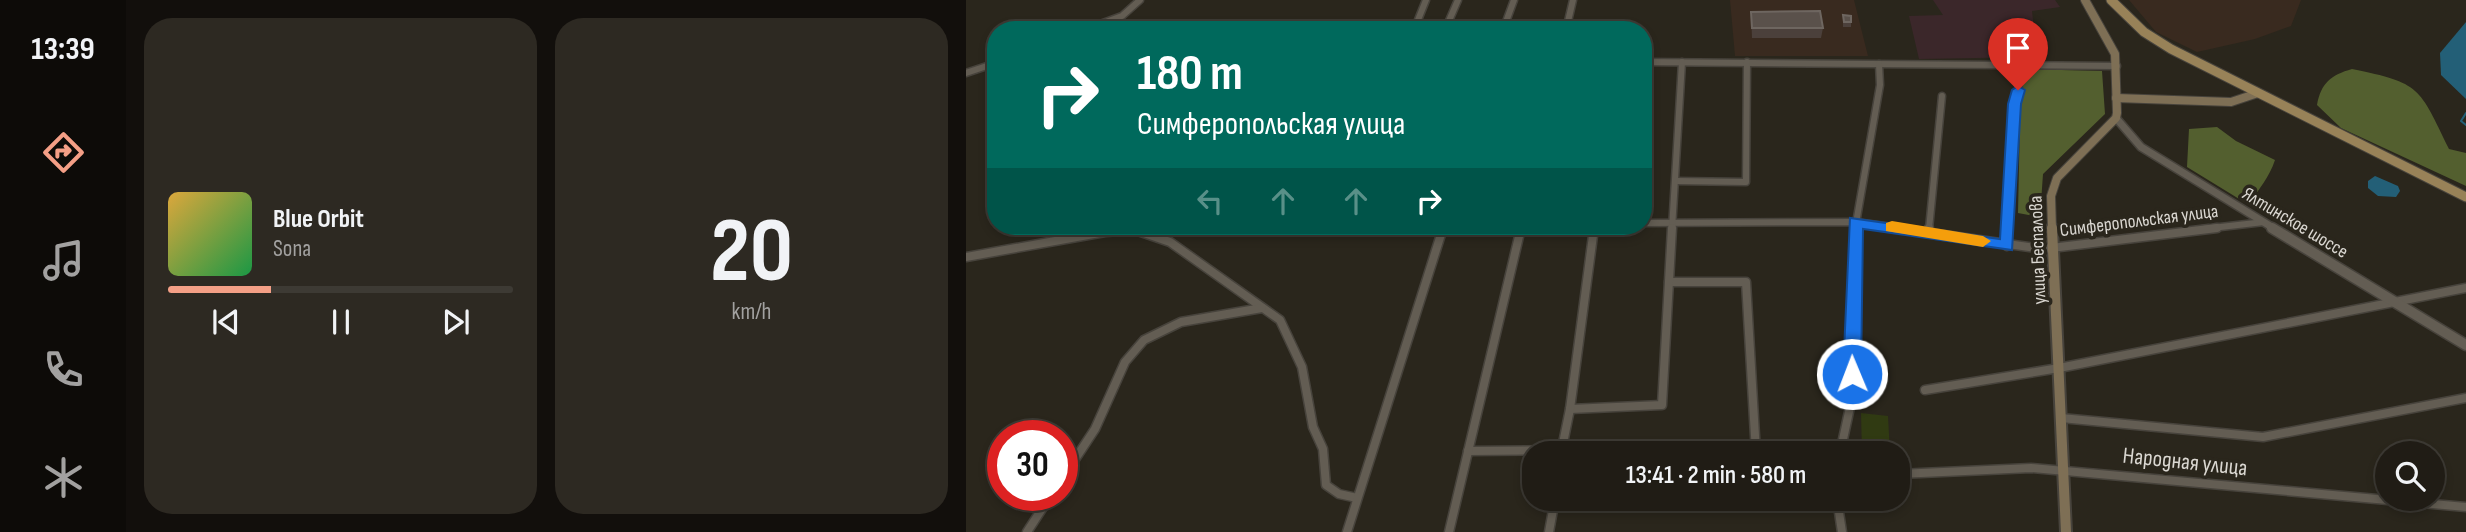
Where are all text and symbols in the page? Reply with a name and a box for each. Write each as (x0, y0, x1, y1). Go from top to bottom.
pin (1988, 18, 2048, 90)
icon: arrive (1999, 29, 2037, 67)
text: 13:39 (31, 30, 95, 69)
text: 180 m (1137, 45, 1243, 104)
icon: right (1022, 49, 1113, 140)
text: Симферопольская улица (1137, 105, 1405, 144)
icon: directions (39, 128, 88, 177)
icon: left (1191, 182, 1229, 220)
icon: ahead (1264, 182, 1302, 220)
icon: ahead (1337, 182, 1375, 220)
icon: right (1410, 182, 1448, 220)
street label: Ялтинское шоссе (2238, 182, 2352, 264)
street label: улица Беспалова (2025, 195, 2051, 305)
text: 20 (710, 198, 793, 307)
street label: Симферопольская улица (2059, 200, 2219, 242)
text: Blue Orbit (273, 204, 364, 235)
text: Sona (273, 235, 311, 263)
icon: music (39, 236, 88, 285)
text: km/h (732, 298, 771, 326)
icon: previous (207, 303, 245, 341)
icon: pause (322, 303, 360, 341)
icon: next (437, 303, 475, 341)
position arrow (1815, 337, 1889, 411)
icon: phone (39, 345, 88, 394)
speed limit sign: 30 (987, 420, 1078, 511)
map controls (2375, 441, 2445, 511)
button: search (2375, 441, 2445, 511)
street label: Народная улица (2121, 442, 2249, 482)
icon: climate (39, 453, 88, 502)
text: 13:41 · 2 min · 580 m (1626, 460, 1806, 491)

